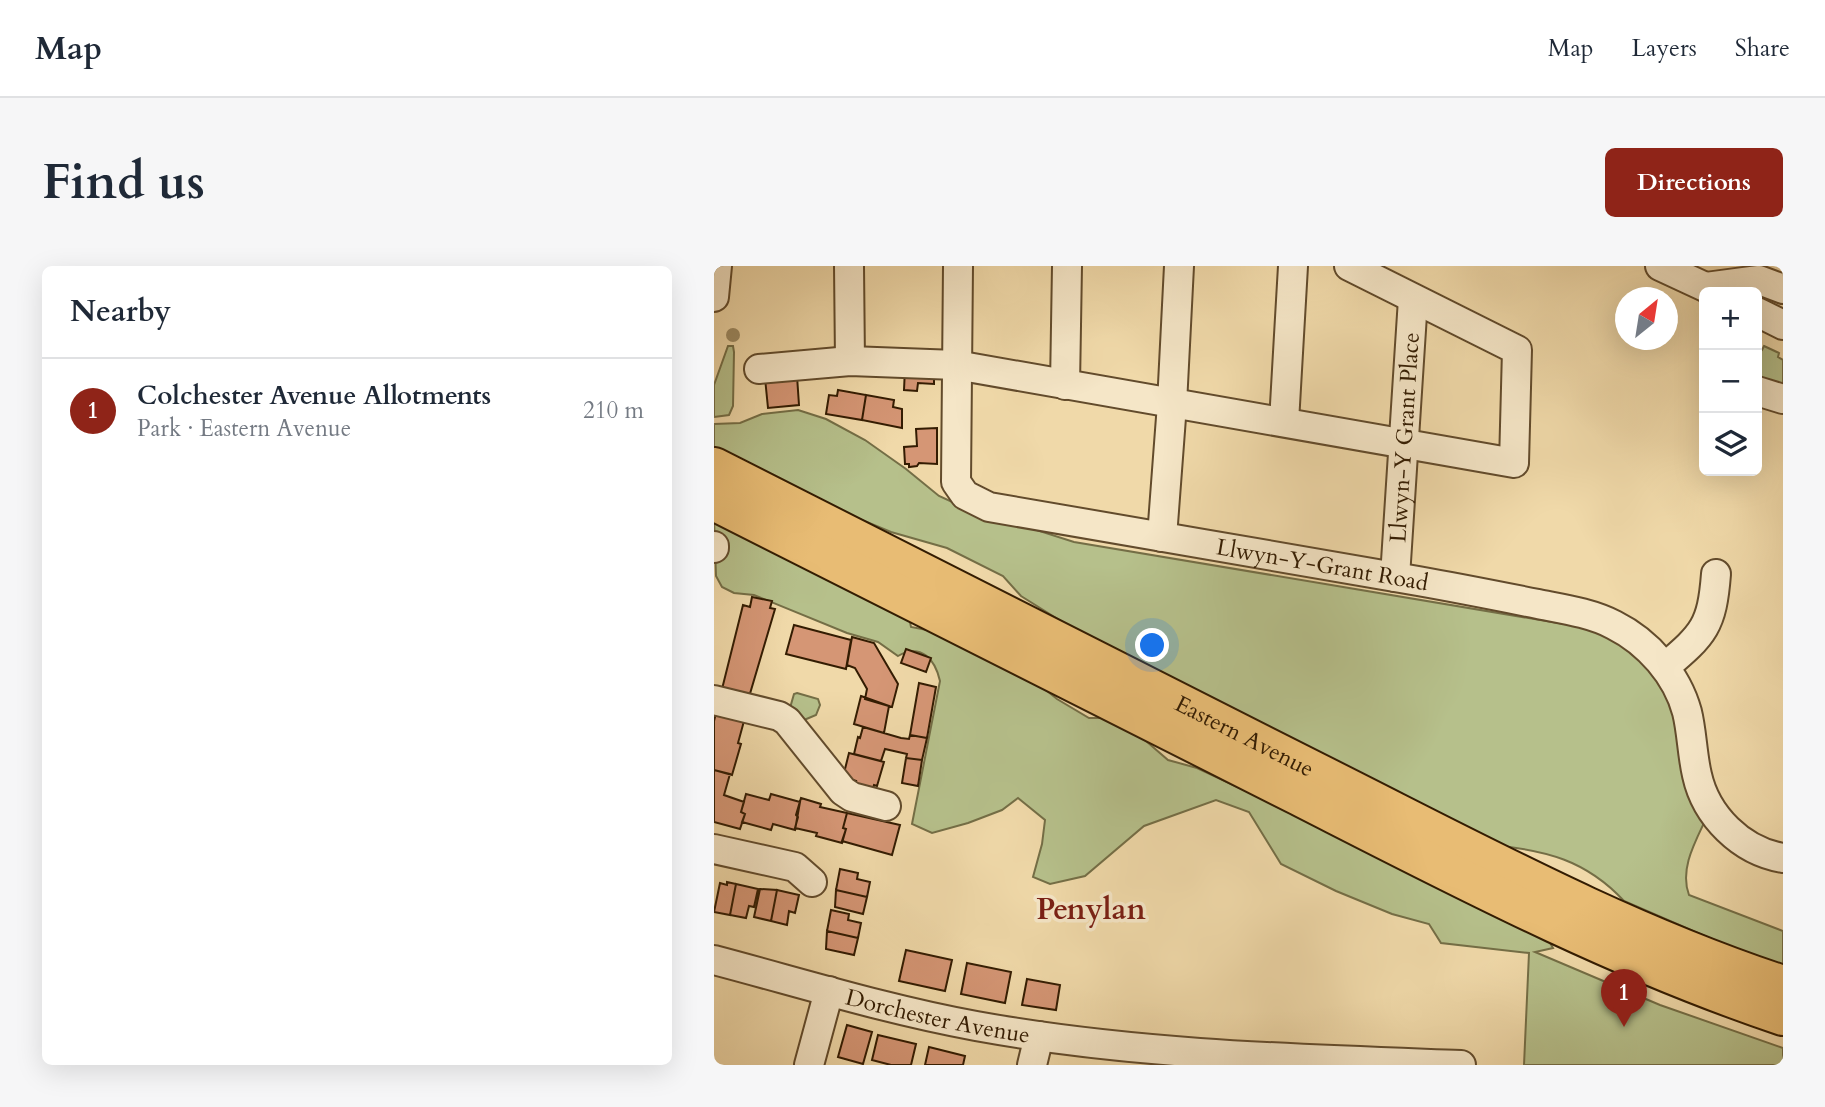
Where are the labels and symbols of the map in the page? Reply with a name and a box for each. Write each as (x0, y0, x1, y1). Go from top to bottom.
north arrow (1615, 287, 1678, 350)
street label: Llwyn-Y Grant Place (1382, 331, 1427, 543)
street label: Llwyn-Y-Grant Road (1214, 531, 1432, 599)
your location (1135, 628, 1169, 662)
street label: Eastern Avenue (1170, 688, 1319, 784)
district label: Penylan (1036, 889, 1146, 930)
pin: 1 (1601, 969, 1647, 1027)
street label: Dorchester Avenue (842, 982, 1032, 1051)

